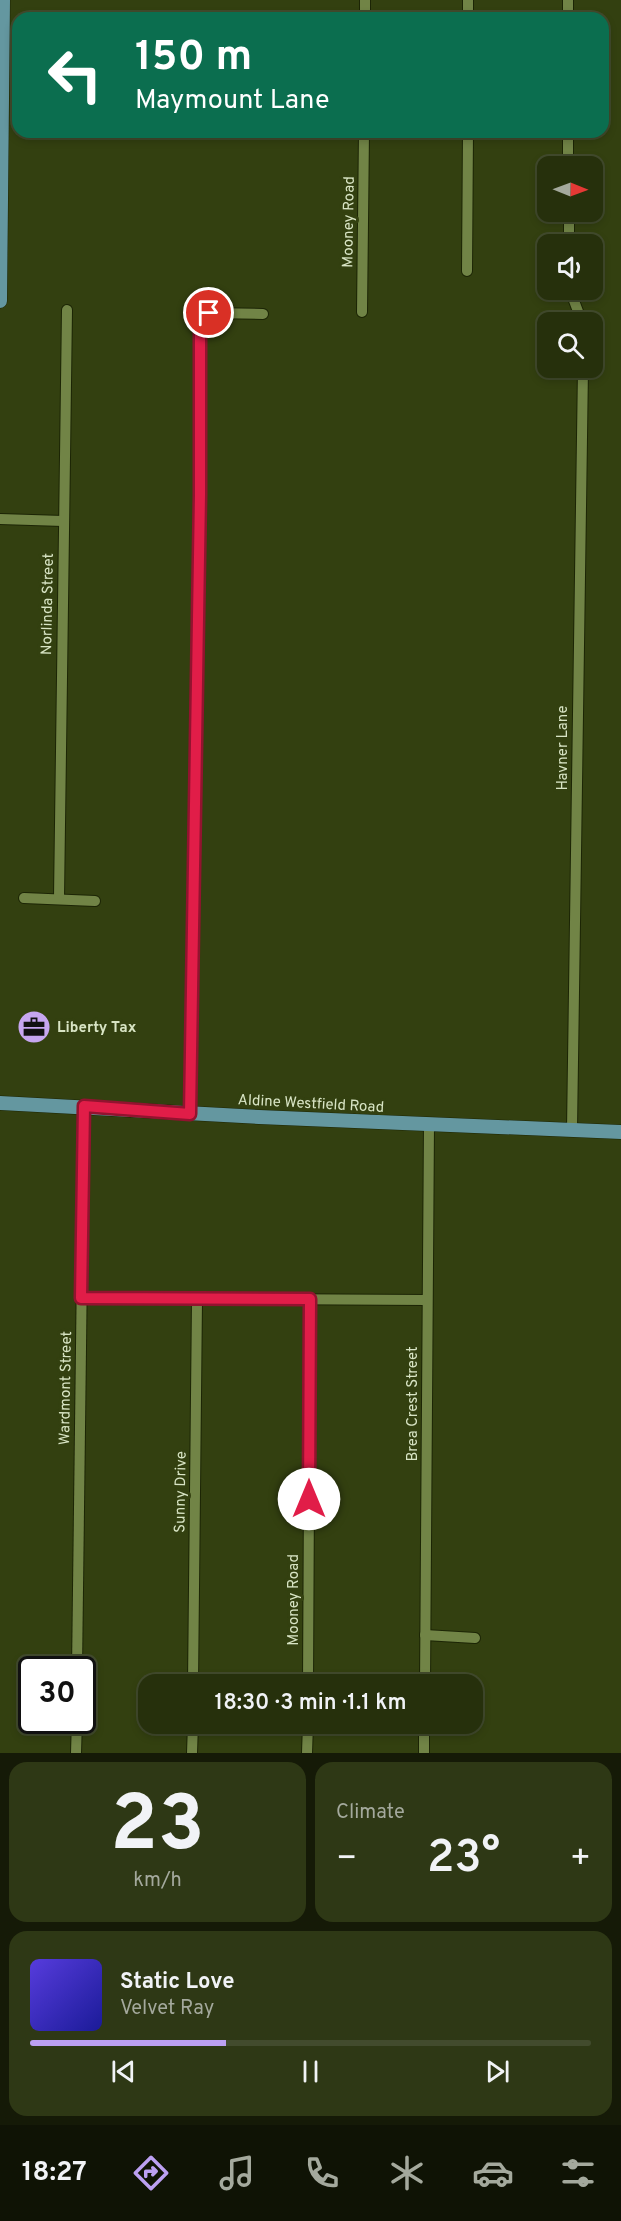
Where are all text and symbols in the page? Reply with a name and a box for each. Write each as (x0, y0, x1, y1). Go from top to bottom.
text: 150 m (135, 32, 252, 85)
icon: left (36, 36, 114, 114)
text: Maymount Lane (135, 84, 329, 118)
north arrow (537, 156, 603, 222)
map controls (537, 156, 603, 378)
street label: Mooney Road (339, 176, 360, 268)
button: sound (537, 234, 603, 300)
pin (183, 287, 234, 338)
icon: arrive (192, 296, 225, 329)
button: search (537, 312, 603, 378)
street label: Norlinda Street (38, 553, 59, 655)
street label: Havner Lane (554, 705, 573, 791)
office icon: Liberty Tax (16, 1009, 52, 1045)
place label: Liberty Tax (57, 1019, 137, 1038)
street label: Aldine Westfield Road (237, 1091, 385, 1118)
street label: Wardmont Street (56, 1331, 77, 1445)
street label: Brea Crest Street (404, 1346, 423, 1462)
street label: Sunny Drive (171, 1451, 192, 1533)
position arrow (277, 1467, 341, 1531)
street label: Mooney Road (285, 1554, 304, 1646)
speed limit sign: 30 (18, 1656, 96, 1734)
text: 18:30 · 3 min · 1.1 km (215, 1690, 406, 1717)
text: 23 (110, 1779, 205, 1878)
text: Climate (336, 1800, 405, 1826)
text: 23° (427, 1831, 500, 1888)
text: − (336, 1839, 357, 1881)
text: + (570, 1839, 591, 1881)
text: km/h (133, 1868, 182, 1894)
text: Static Love (120, 1969, 234, 1996)
text: Velvet Ray (120, 1996, 214, 2022)
icon: previous (107, 2055, 140, 2088)
icon: pause (294, 2055, 327, 2088)
icon: next (481, 2055, 514, 2088)
icon: directions (130, 2152, 172, 2194)
icon: music (216, 2152, 258, 2194)
icon: phone (301, 2152, 343, 2194)
icon: climate (386, 2152, 428, 2194)
icon: car (472, 2152, 514, 2194)
icon: filters (557, 2152, 599, 2194)
text: 18:27 (22, 2156, 87, 2190)

